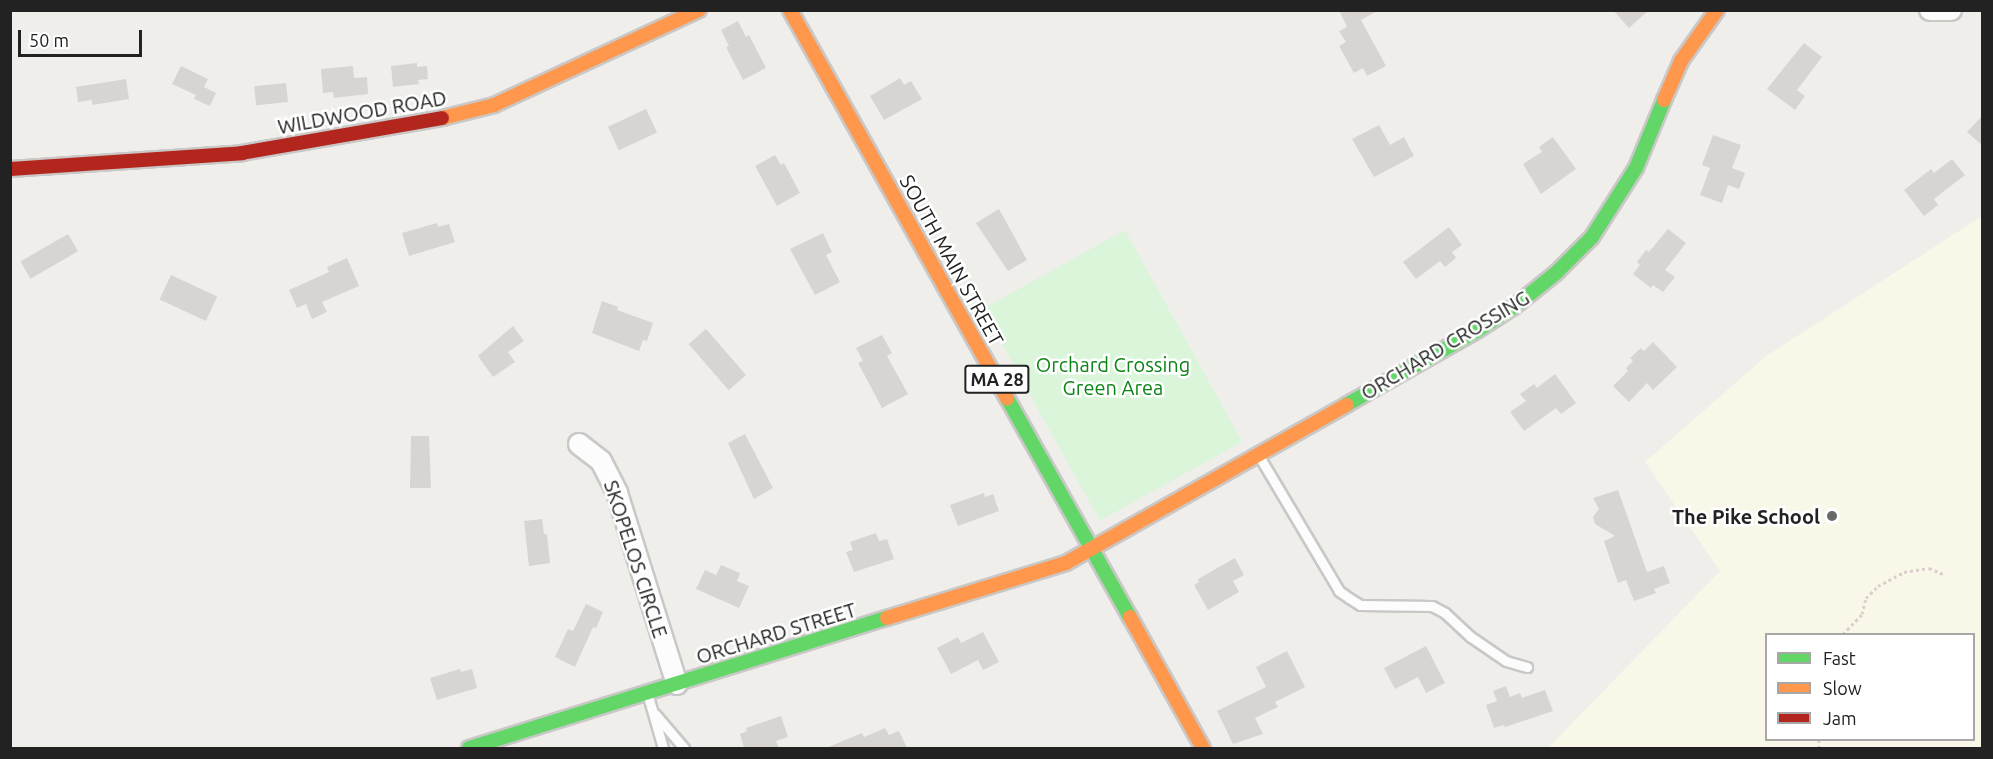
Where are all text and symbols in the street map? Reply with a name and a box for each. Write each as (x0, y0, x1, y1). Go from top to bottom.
scale bar (21, 18, 146, 56)
text: 50 m (29, 30, 69, 50)
street label: WILDWOOD ROAD (276, 85, 448, 139)
street label: SOUTH MAIN STREET (895, 171, 1009, 349)
street label: ORCHARD CROSSING (1357, 285, 1533, 405)
park label: Orchard Crossing Green Area (1036, 353, 1190, 400)
road number: MA 28 (964, 364, 1030, 394)
street label: SKOPELOS CIRCLE (599, 477, 673, 641)
place label: The Pike School (1672, 504, 1820, 528)
marker: The Pike School (1825, 509, 1839, 523)
street label: ORCHARD STREET (693, 597, 859, 669)
legend (1765, 633, 1975, 741)
text: Fast (1823, 648, 1856, 668)
text: Slow (1823, 678, 1862, 698)
text: Jam (1823, 708, 1857, 728)

